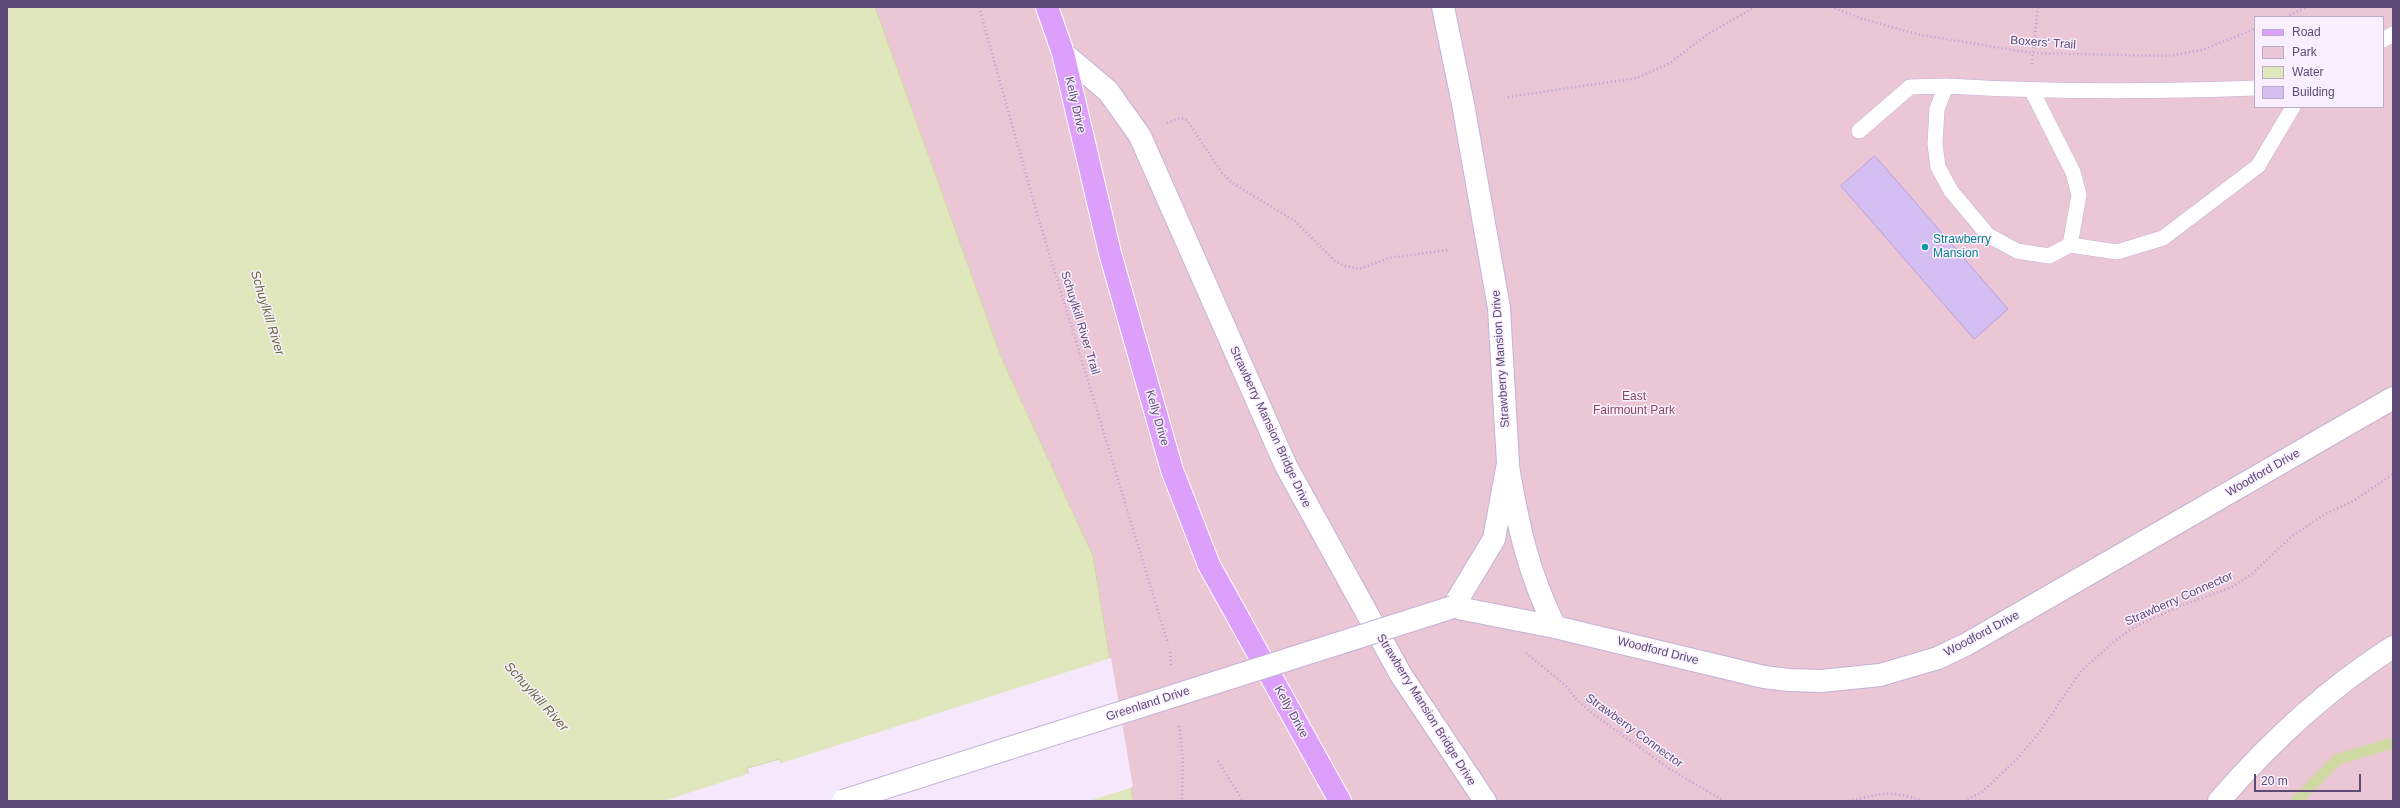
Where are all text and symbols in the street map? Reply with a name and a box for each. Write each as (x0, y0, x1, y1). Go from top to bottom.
legend (2254, 16, 2384, 108)
text: Road (2292, 25, 2321, 39)
street label: Boxers' Trail (2010, 34, 2076, 52)
text: Park (2292, 45, 2317, 59)
text: Water (2292, 65, 2324, 79)
street label: Kelly Drive (1062, 75, 1088, 135)
text: Building (2292, 85, 2335, 99)
place label: Strawberry Mansion (1933, 233, 1991, 261)
marker: Strawberry Mansion (1920, 242, 1930, 252)
water label: Schuylkill River (247, 269, 287, 357)
street label: Schuylkill River Trail (1057, 269, 1103, 377)
street label: Strawberry Mansion Drive (1489, 290, 1513, 428)
street label: Strawberry Mansion Bridge Drive (1226, 344, 1314, 510)
street label: Kelly Drive (1142, 388, 1172, 448)
park label: East Fairmount Park (1593, 390, 1675, 418)
street label: Woodford Drive (2223, 446, 2303, 500)
street label: Strawberry Connector (2123, 569, 2235, 629)
street label: Woodford Drive (1942, 608, 2022, 660)
street label: Strawberry Mansion Bridge Drive (1373, 632, 1479, 788)
street label: Woodford Drive (1616, 634, 1700, 668)
water label: Schuylkill River (501, 659, 571, 735)
street label: Kelly Drive (1271, 683, 1311, 741)
street label: Greenland Drive (1104, 684, 1192, 724)
street label: Strawberry Connector (1583, 691, 1685, 771)
scale bar (2256, 766, 2363, 792)
text: 20 m (2261, 774, 2288, 788)

